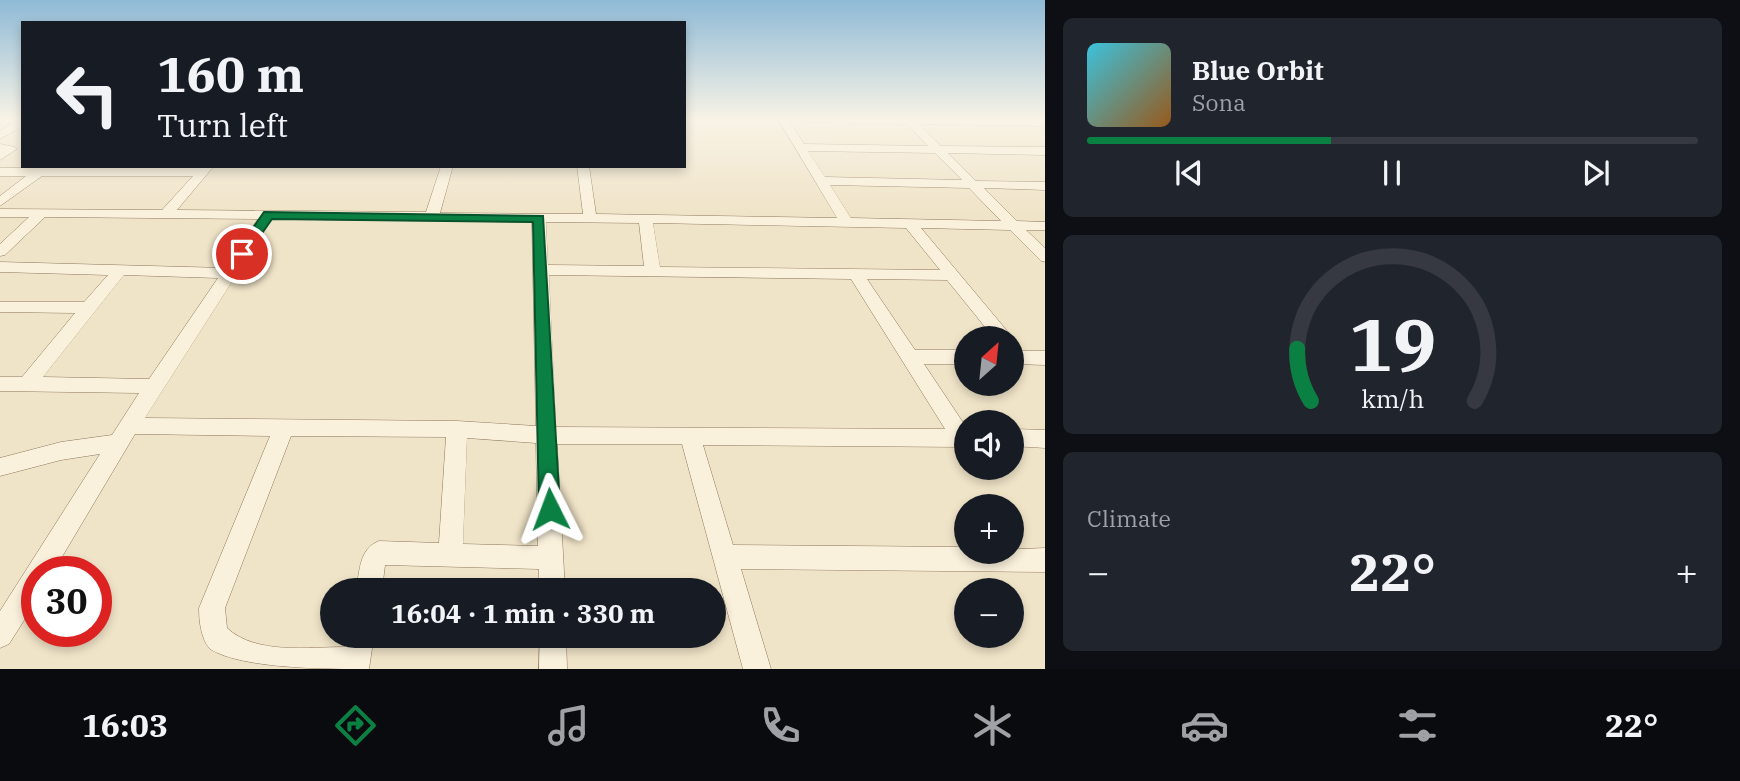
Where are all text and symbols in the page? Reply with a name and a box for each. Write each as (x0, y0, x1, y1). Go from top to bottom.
text: 160 m (157, 42, 304, 105)
icon: left (42, 49, 133, 140)
text: Blue Orbit (1192, 53, 1324, 87)
text: Sona (1192, 87, 1246, 117)
text: Turn left (157, 104, 288, 146)
icon: previous (1170, 154, 1208, 192)
icon: pause (1373, 154, 1411, 192)
icon: next (1577, 154, 1615, 192)
pin (212, 224, 272, 284)
icon: arrive (223, 235, 261, 273)
text: 19 (1349, 296, 1436, 391)
north arrow (954, 326, 1024, 396)
map controls (954, 326, 1024, 648)
text: km/h (1361, 381, 1424, 414)
button: sound (954, 410, 1024, 480)
position arrow (513, 472, 587, 546)
button: + (954, 494, 1024, 564)
text: Climate (1087, 503, 1171, 533)
text: 22° (1349, 538, 1436, 605)
text: − (1087, 547, 1110, 596)
text: + (1675, 547, 1698, 596)
speed limit sign: 30 (21, 556, 112, 647)
button: − (954, 578, 1024, 648)
text: 16:04 · 1 min · 330 m (391, 596, 655, 630)
icon: directions (331, 701, 380, 750)
icon: music (544, 701, 593, 750)
icon: phone (756, 701, 805, 750)
icon: climate (968, 701, 1017, 750)
icon: car (1180, 701, 1229, 750)
icon: filters (1393, 701, 1442, 750)
text: 16:03 (82, 704, 168, 746)
text: 22° (1605, 704, 1658, 746)

